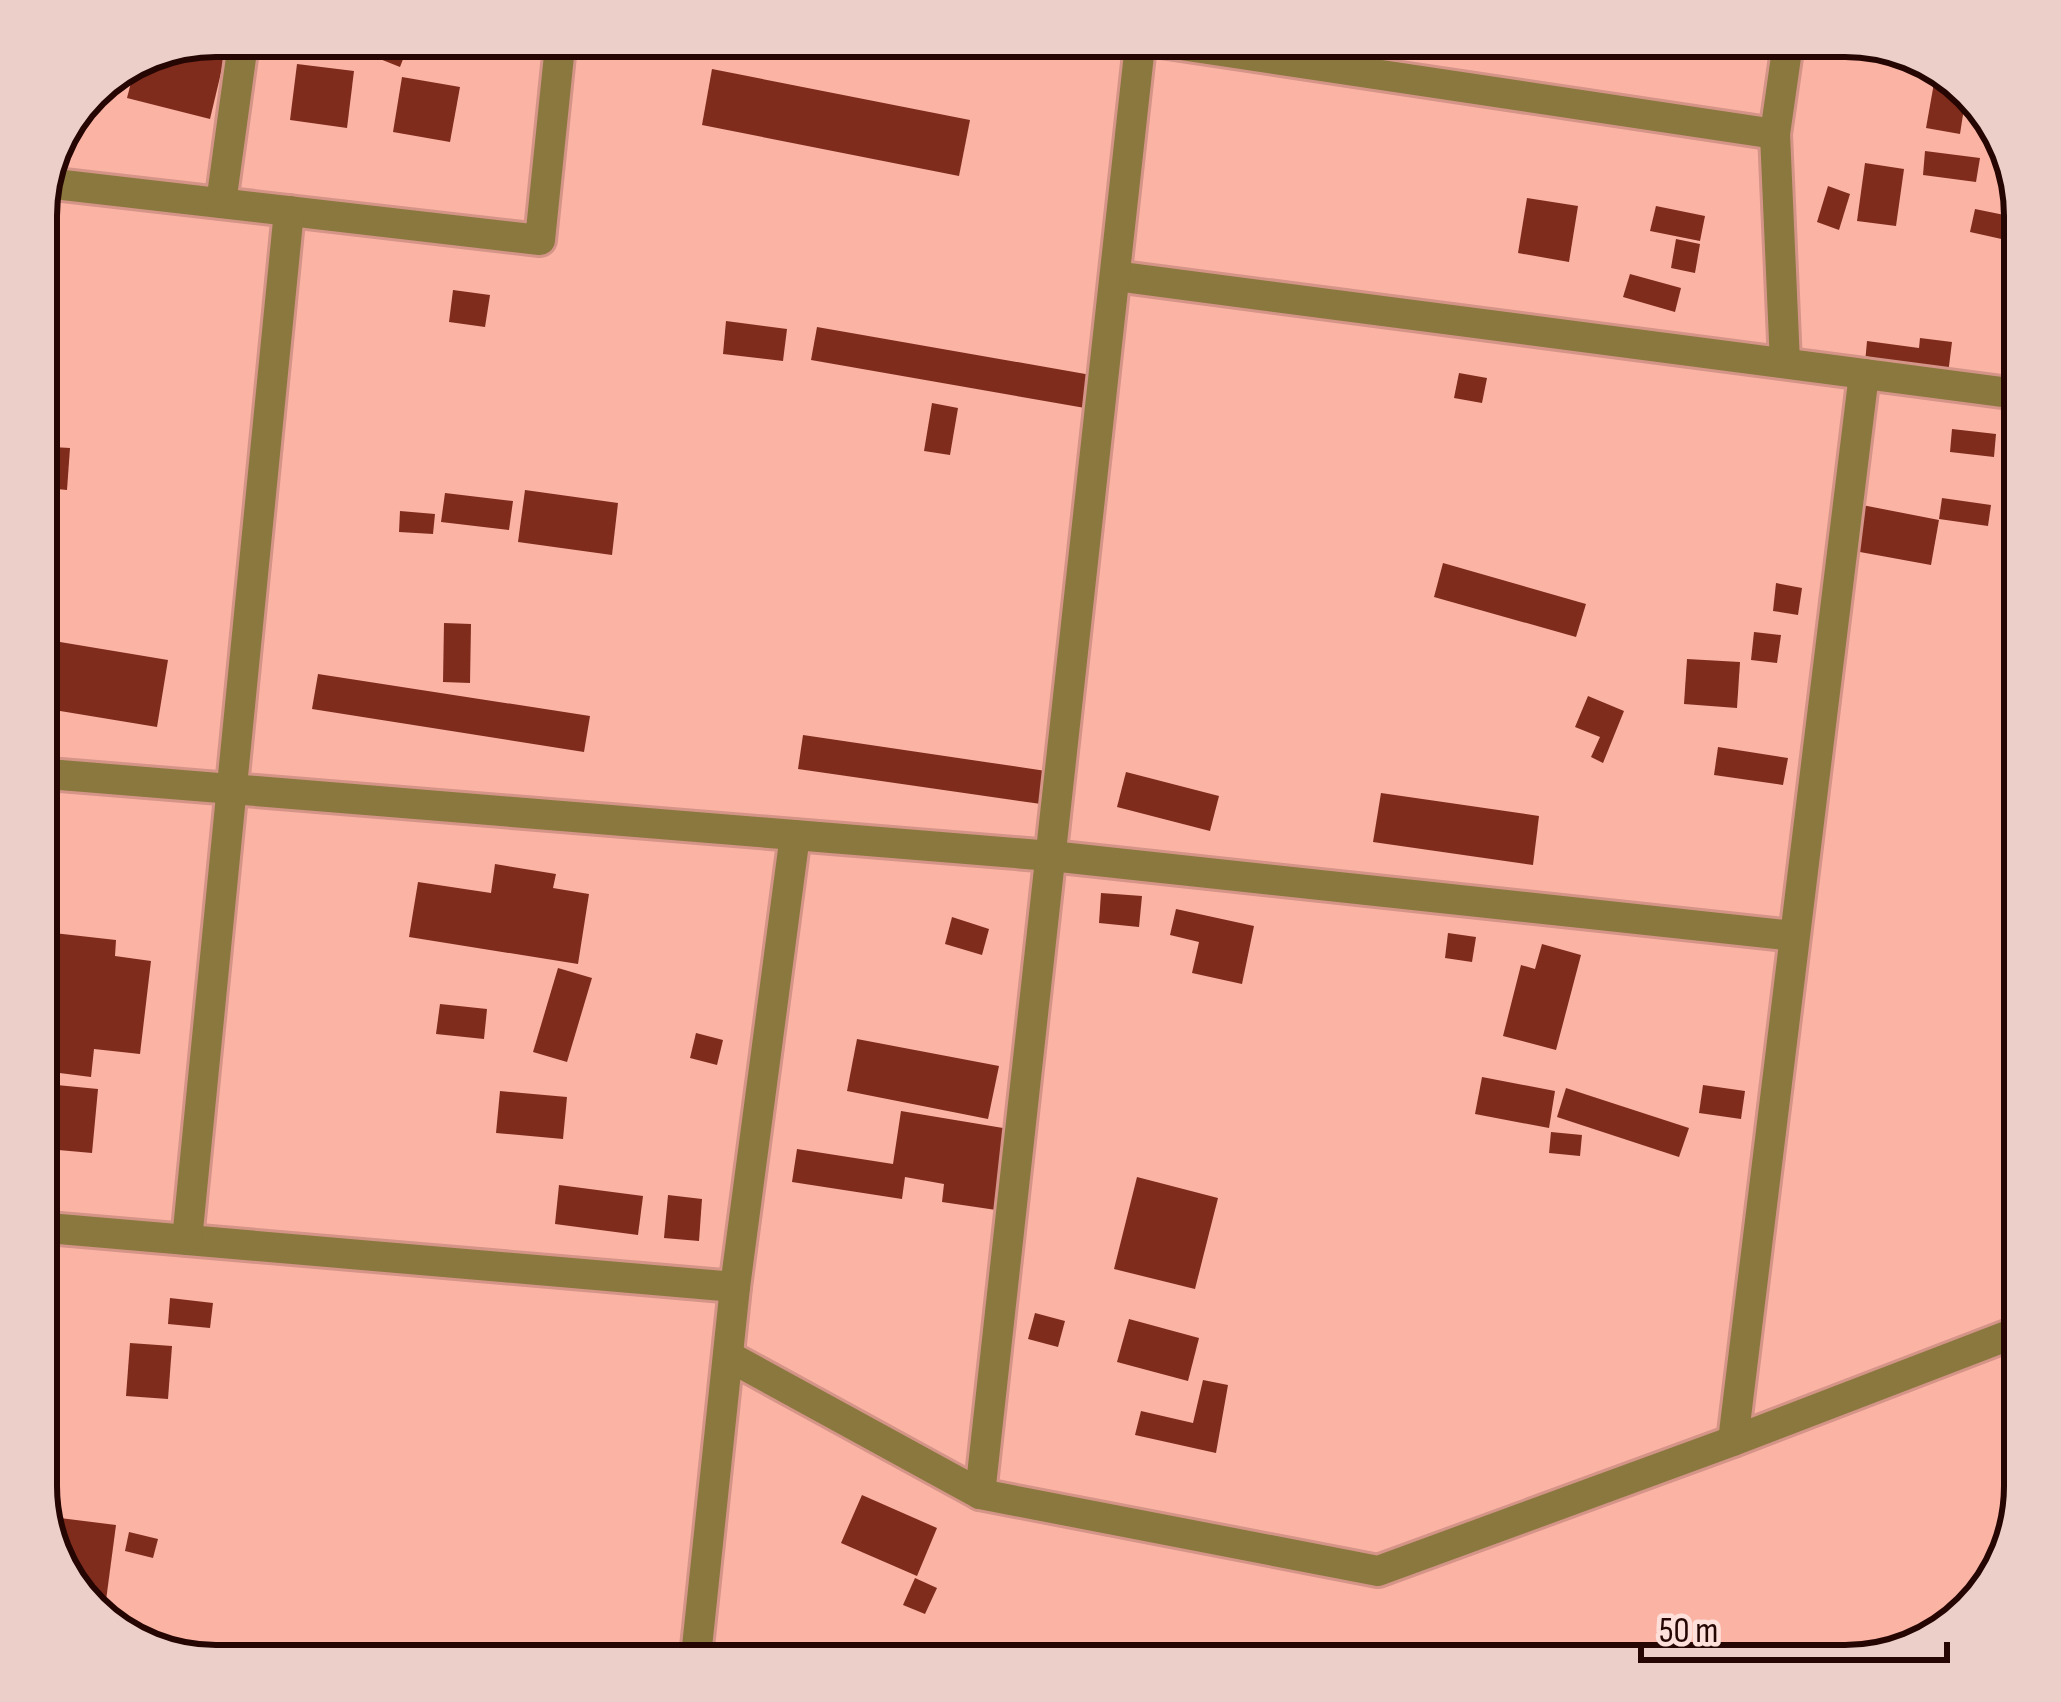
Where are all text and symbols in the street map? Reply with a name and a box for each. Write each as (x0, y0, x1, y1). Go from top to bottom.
scale bar (1641, 1588, 1947, 1662)
text: 50 m (1659, 1610, 1718, 1653)

